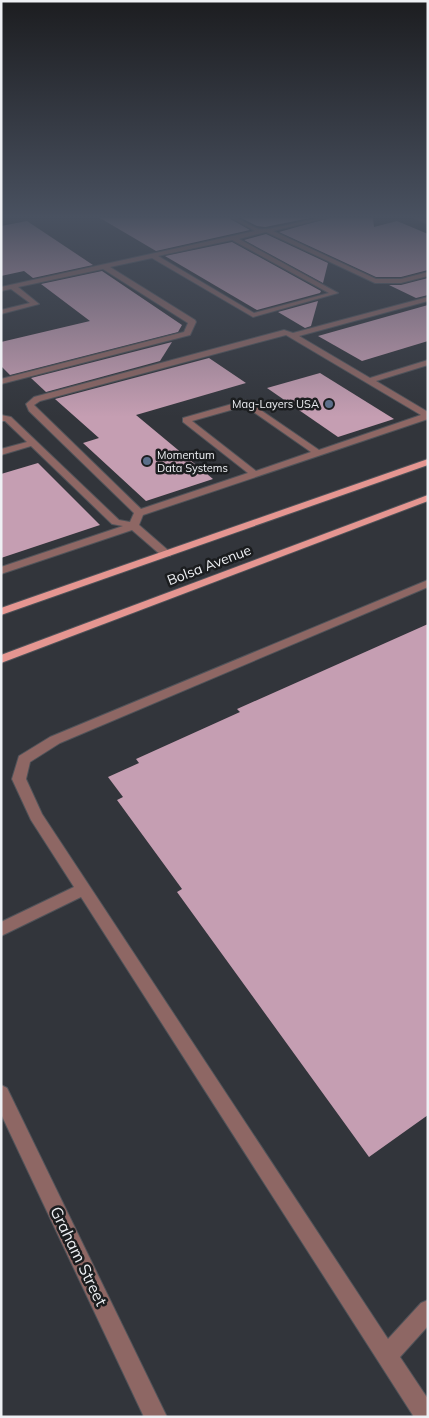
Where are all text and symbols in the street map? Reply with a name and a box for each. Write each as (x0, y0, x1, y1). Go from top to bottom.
place label: Mag-Layers USA (232, 397, 319, 411)
marker: Mag-Layers USA (323, 398, 335, 410)
place label: Momentum Data Systems (157, 448, 228, 475)
marker: Momentum Data Systems (141, 455, 153, 467)
street label: Bolsa Avenue (164, 541, 254, 589)
street label: Graham Street (46, 1203, 112, 1309)

